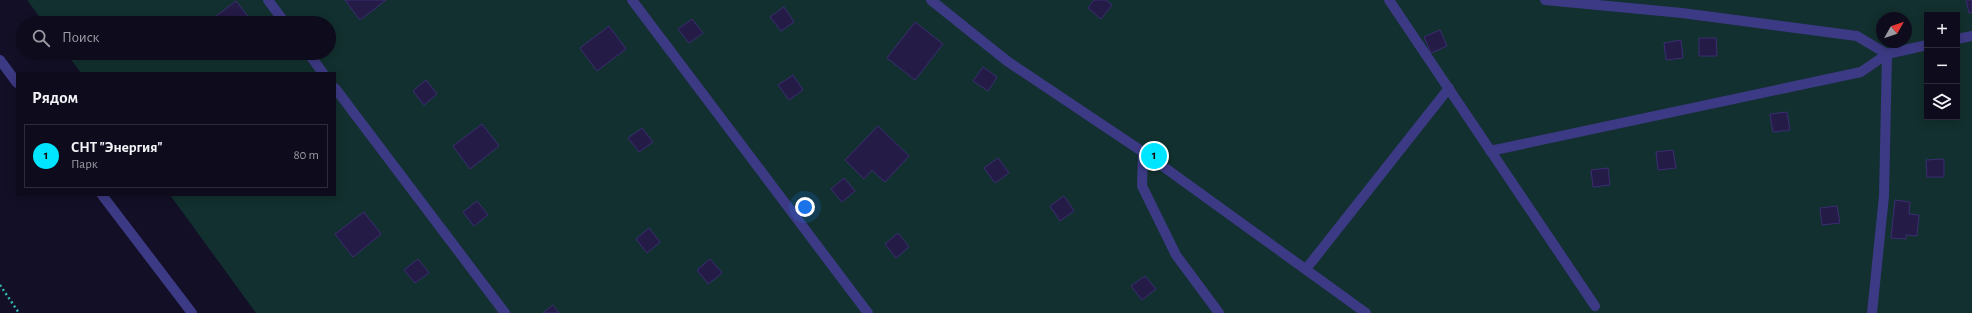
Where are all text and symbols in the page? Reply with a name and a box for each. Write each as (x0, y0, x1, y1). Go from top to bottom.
north arrow (1876, 12, 1912, 48)
map controls (1924, 12, 1960, 120)
button: + (1924, 12, 1960, 48)
search box (16, 16, 336, 60)
icon: search (30, 27, 52, 49)
text: Поиск (62, 30, 100, 45)
button: − (1924, 48, 1960, 84)
button: layers (1924, 84, 1960, 120)
text: Рядом (32, 89, 78, 106)
text: СНТ "Энергия" (71, 140, 162, 155)
pin: 1 (1141, 141, 1167, 171)
text: 1 (44, 149, 48, 162)
text: 80 m (293, 149, 319, 162)
text: Парк (71, 158, 98, 171)
your location (795, 197, 815, 217)

